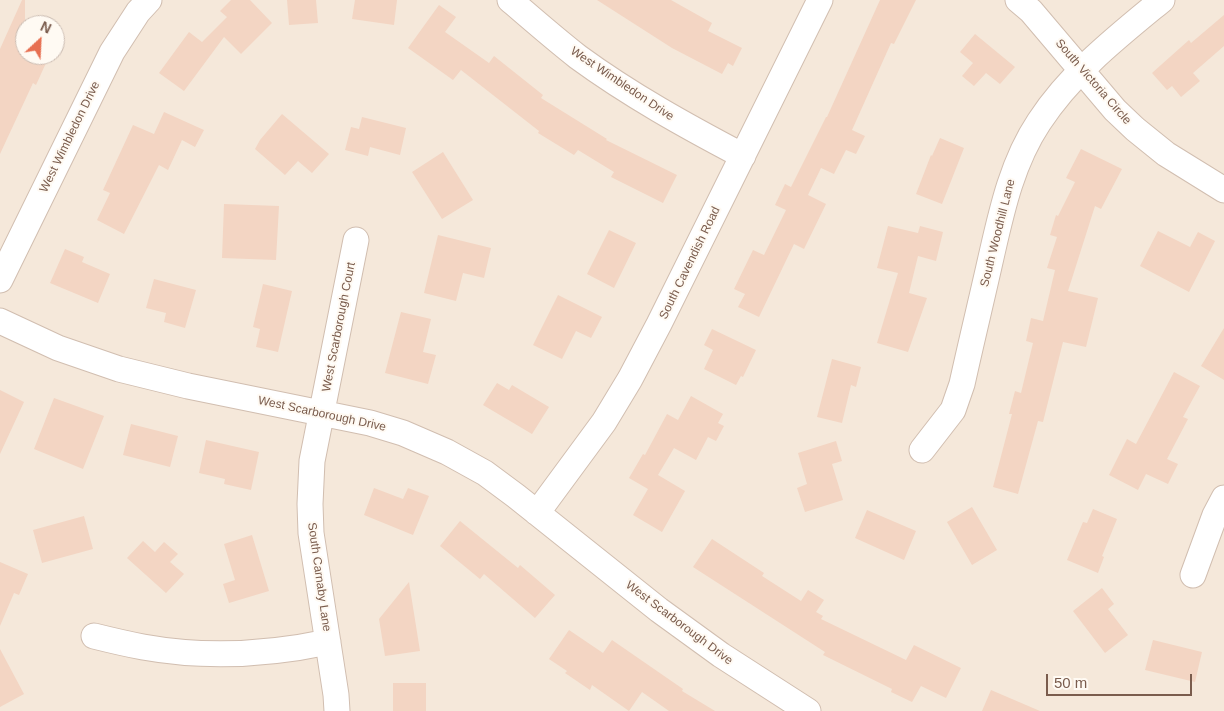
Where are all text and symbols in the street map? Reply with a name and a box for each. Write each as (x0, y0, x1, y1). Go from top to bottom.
north arrow (15, 15, 65, 65)
text: N (38, 18, 54, 37)
street label: South Victoria Circle (1052, 36, 1134, 128)
street label: West Wimbledon Drive (567, 44, 677, 124)
street label: West Wimbledon Drive (37, 79, 103, 195)
street label: South Woodhill Lane (978, 178, 1018, 288)
street label: South Cavendish Road (656, 204, 724, 322)
street label: West Scarborough Court (319, 261, 359, 393)
street label: West Scarborough Drive (257, 393, 387, 435)
street label: South Carnaby Lane (304, 521, 334, 633)
street label: West Scarborough Drive (623, 578, 735, 668)
scale bar (1049, 664, 1195, 696)
text: 50 m (1054, 674, 1087, 691)

